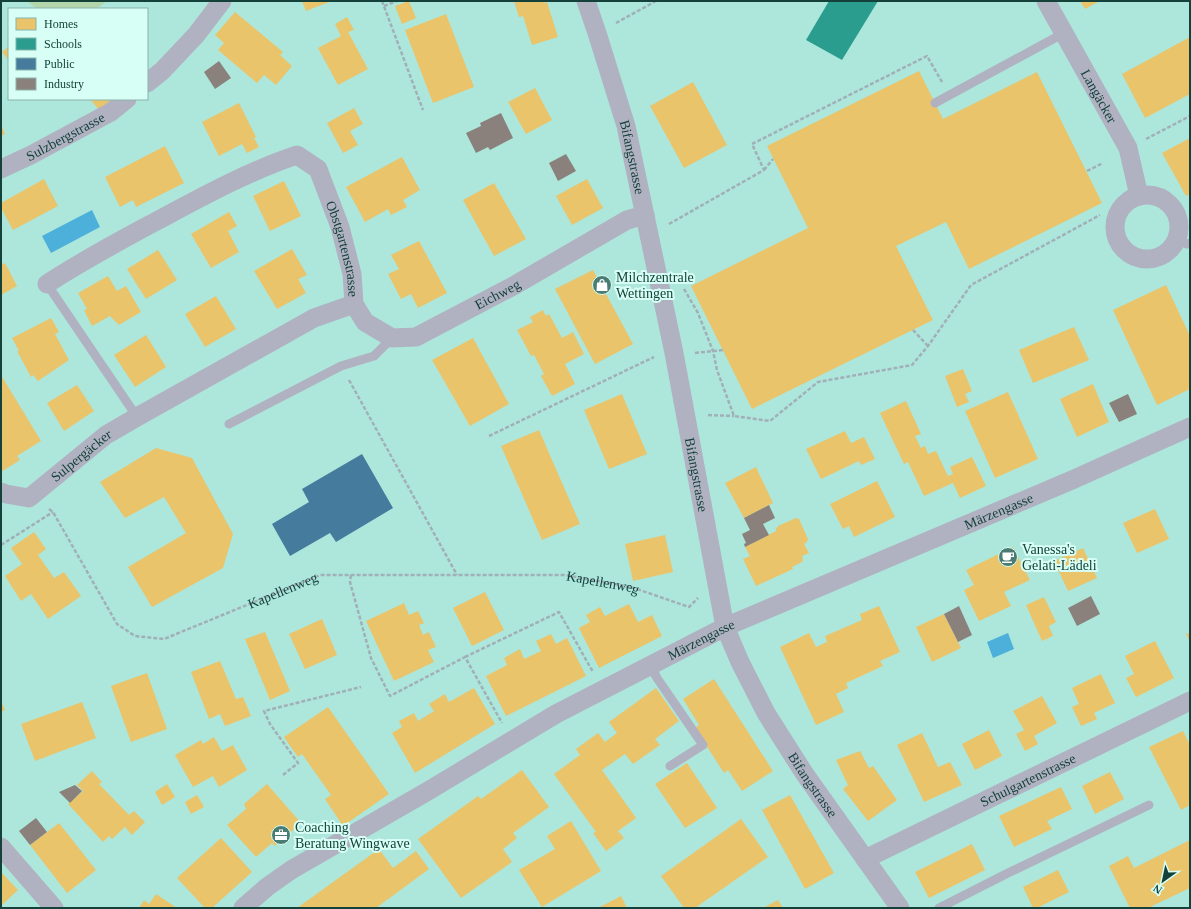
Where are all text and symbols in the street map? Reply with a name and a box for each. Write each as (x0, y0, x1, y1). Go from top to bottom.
legend (8, 8, 148, 100)
text: Homes (44, 17, 78, 31)
text: Schools (44, 37, 82, 51)
text: Public (44, 57, 75, 71)
street label: Langäcker (1078, 67, 1120, 126)
text: Industry (44, 77, 84, 91)
street label: Sulzbergstrasse (24, 109, 107, 164)
street label: Bifangstrasse (617, 118, 648, 196)
street label: Obstgartenstrasse (323, 199, 361, 297)
place label: Milchzentrale Wettingen (616, 270, 694, 301)
shop icon: Milchzentrale Wettingen (591, 274, 613, 296)
street label: Eichweg (472, 276, 523, 312)
street label: Sulpergäcker (48, 426, 114, 485)
street label: Bifangstrasse (682, 436, 711, 513)
street label: Märzengasse (962, 490, 1035, 532)
place label: Vanessa's Gelati-Lädeli (1022, 542, 1097, 573)
cafe icon: Vanessa's Gelati-Lädeli (997, 546, 1019, 568)
street label: Kapellenweg (565, 568, 641, 597)
street label: Kapellenweg (246, 569, 320, 611)
street label: Märzengasse (665, 616, 737, 663)
street label: Bifangstrasse (785, 749, 840, 820)
street label: Schulgartenstrasse (978, 750, 1078, 809)
place label: Coaching Beratung Wingwave (295, 820, 410, 851)
office icon: Coaching Beratung Wingwave (270, 824, 292, 846)
north arrow (1143, 861, 1183, 901)
text: N (1151, 882, 1164, 897)

